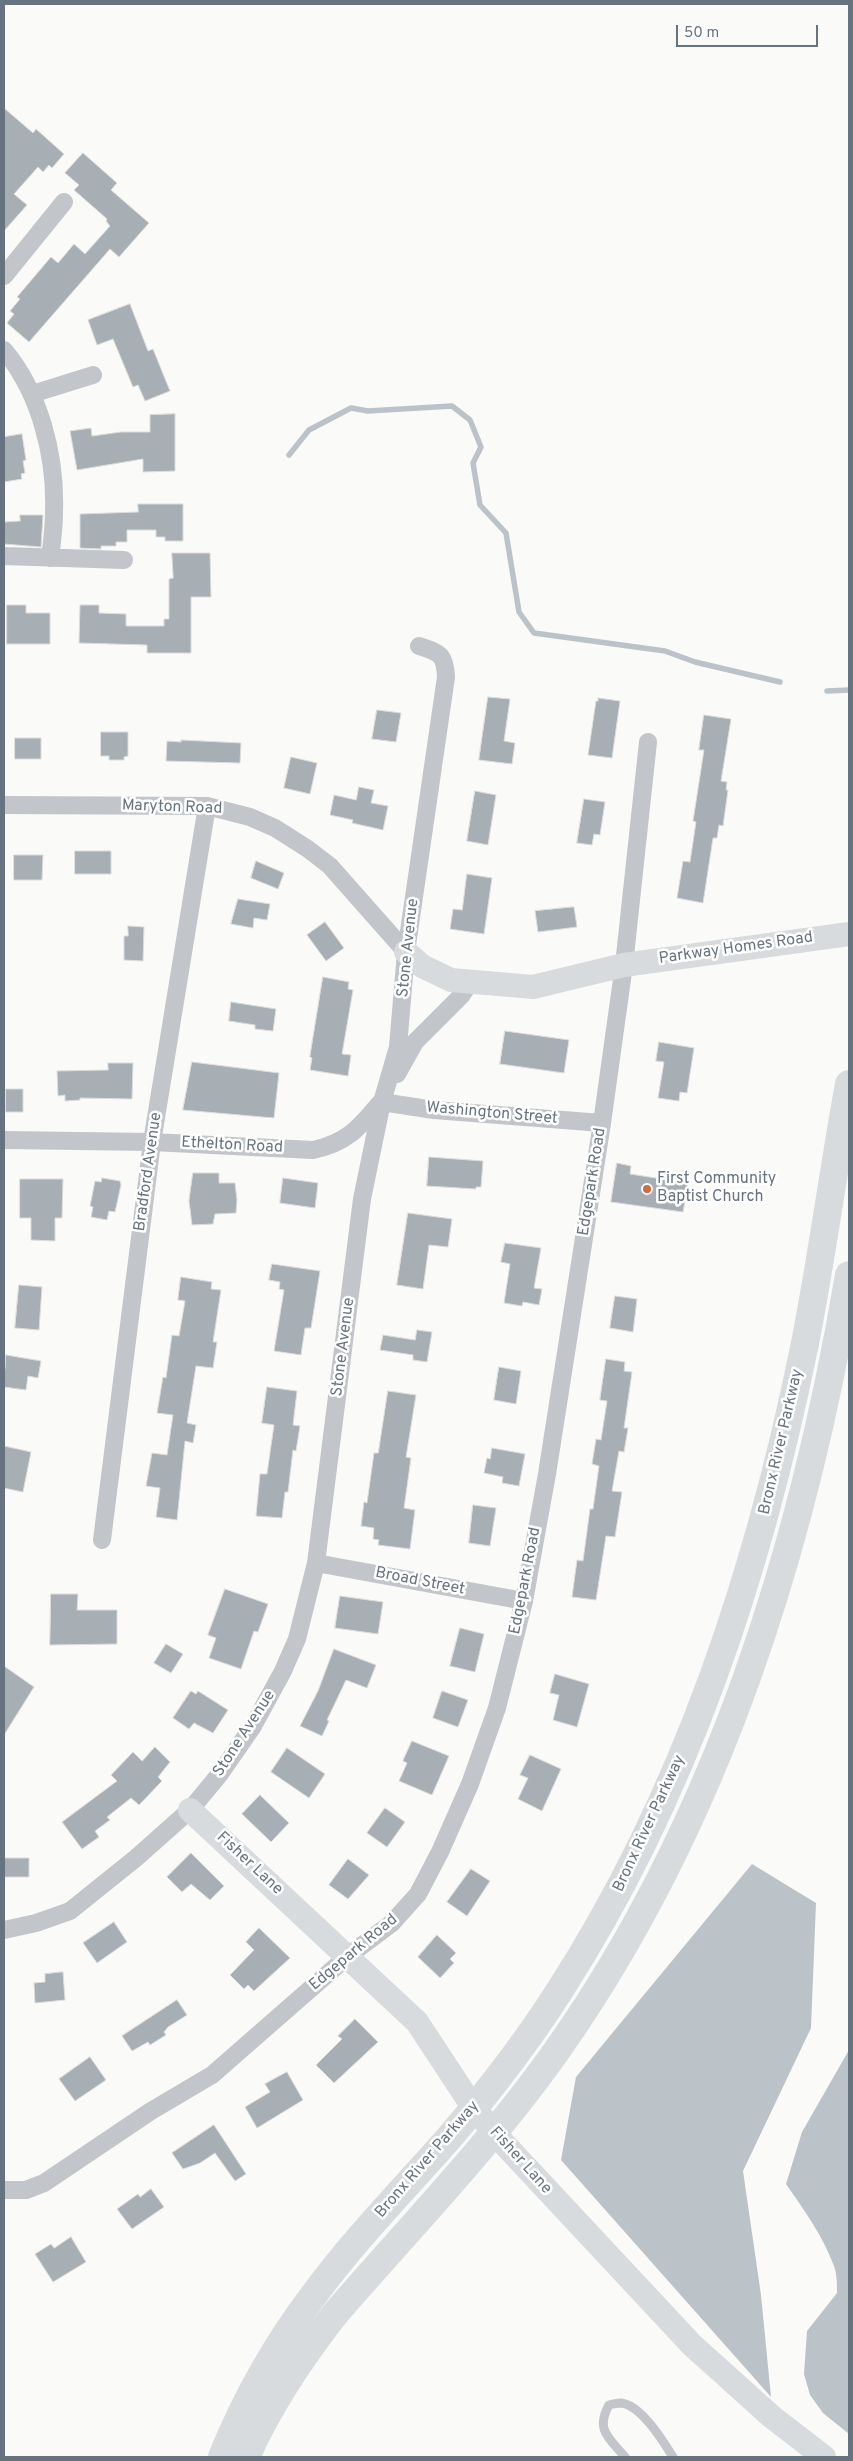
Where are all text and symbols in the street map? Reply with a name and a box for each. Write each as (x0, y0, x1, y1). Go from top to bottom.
scale bar (678, 15, 820, 47)
text: 50 m (684, 24, 719, 43)
street label: Maryton Road (121, 797, 223, 819)
street label: Stone Avenue (394, 898, 424, 998)
street label: Parkway Homes Road (658, 929, 814, 969)
street label: Washington Street (425, 1099, 559, 1129)
street label: Bradford Avenue (131, 1111, 167, 1233)
street label: Edgepark Road (575, 1127, 611, 1237)
street label: Ethelton Road (181, 1134, 283, 1158)
place label: First Community Baptist Church (657, 1170, 776, 1208)
marker: First Community Baptist Church (641, 1183, 653, 1195)
street label: Stone Avenue (328, 1297, 360, 1397)
street label: Bronx River Parkway (756, 1367, 808, 1517)
street label: Edgepark Road (506, 1526, 546, 1636)
street label: Broad Street (374, 1564, 466, 1600)
street label: Stone Avenue (210, 1687, 280, 1781)
street label: Bronx River Parkway (610, 1752, 690, 1896)
street label: Fisher Lane (212, 1828, 286, 1900)
street label: Edgepark Road (306, 1911, 402, 1995)
street label: Bronx River Parkway (372, 2097, 484, 2223)
street label: Fisher Lane (485, 2123, 555, 2199)

